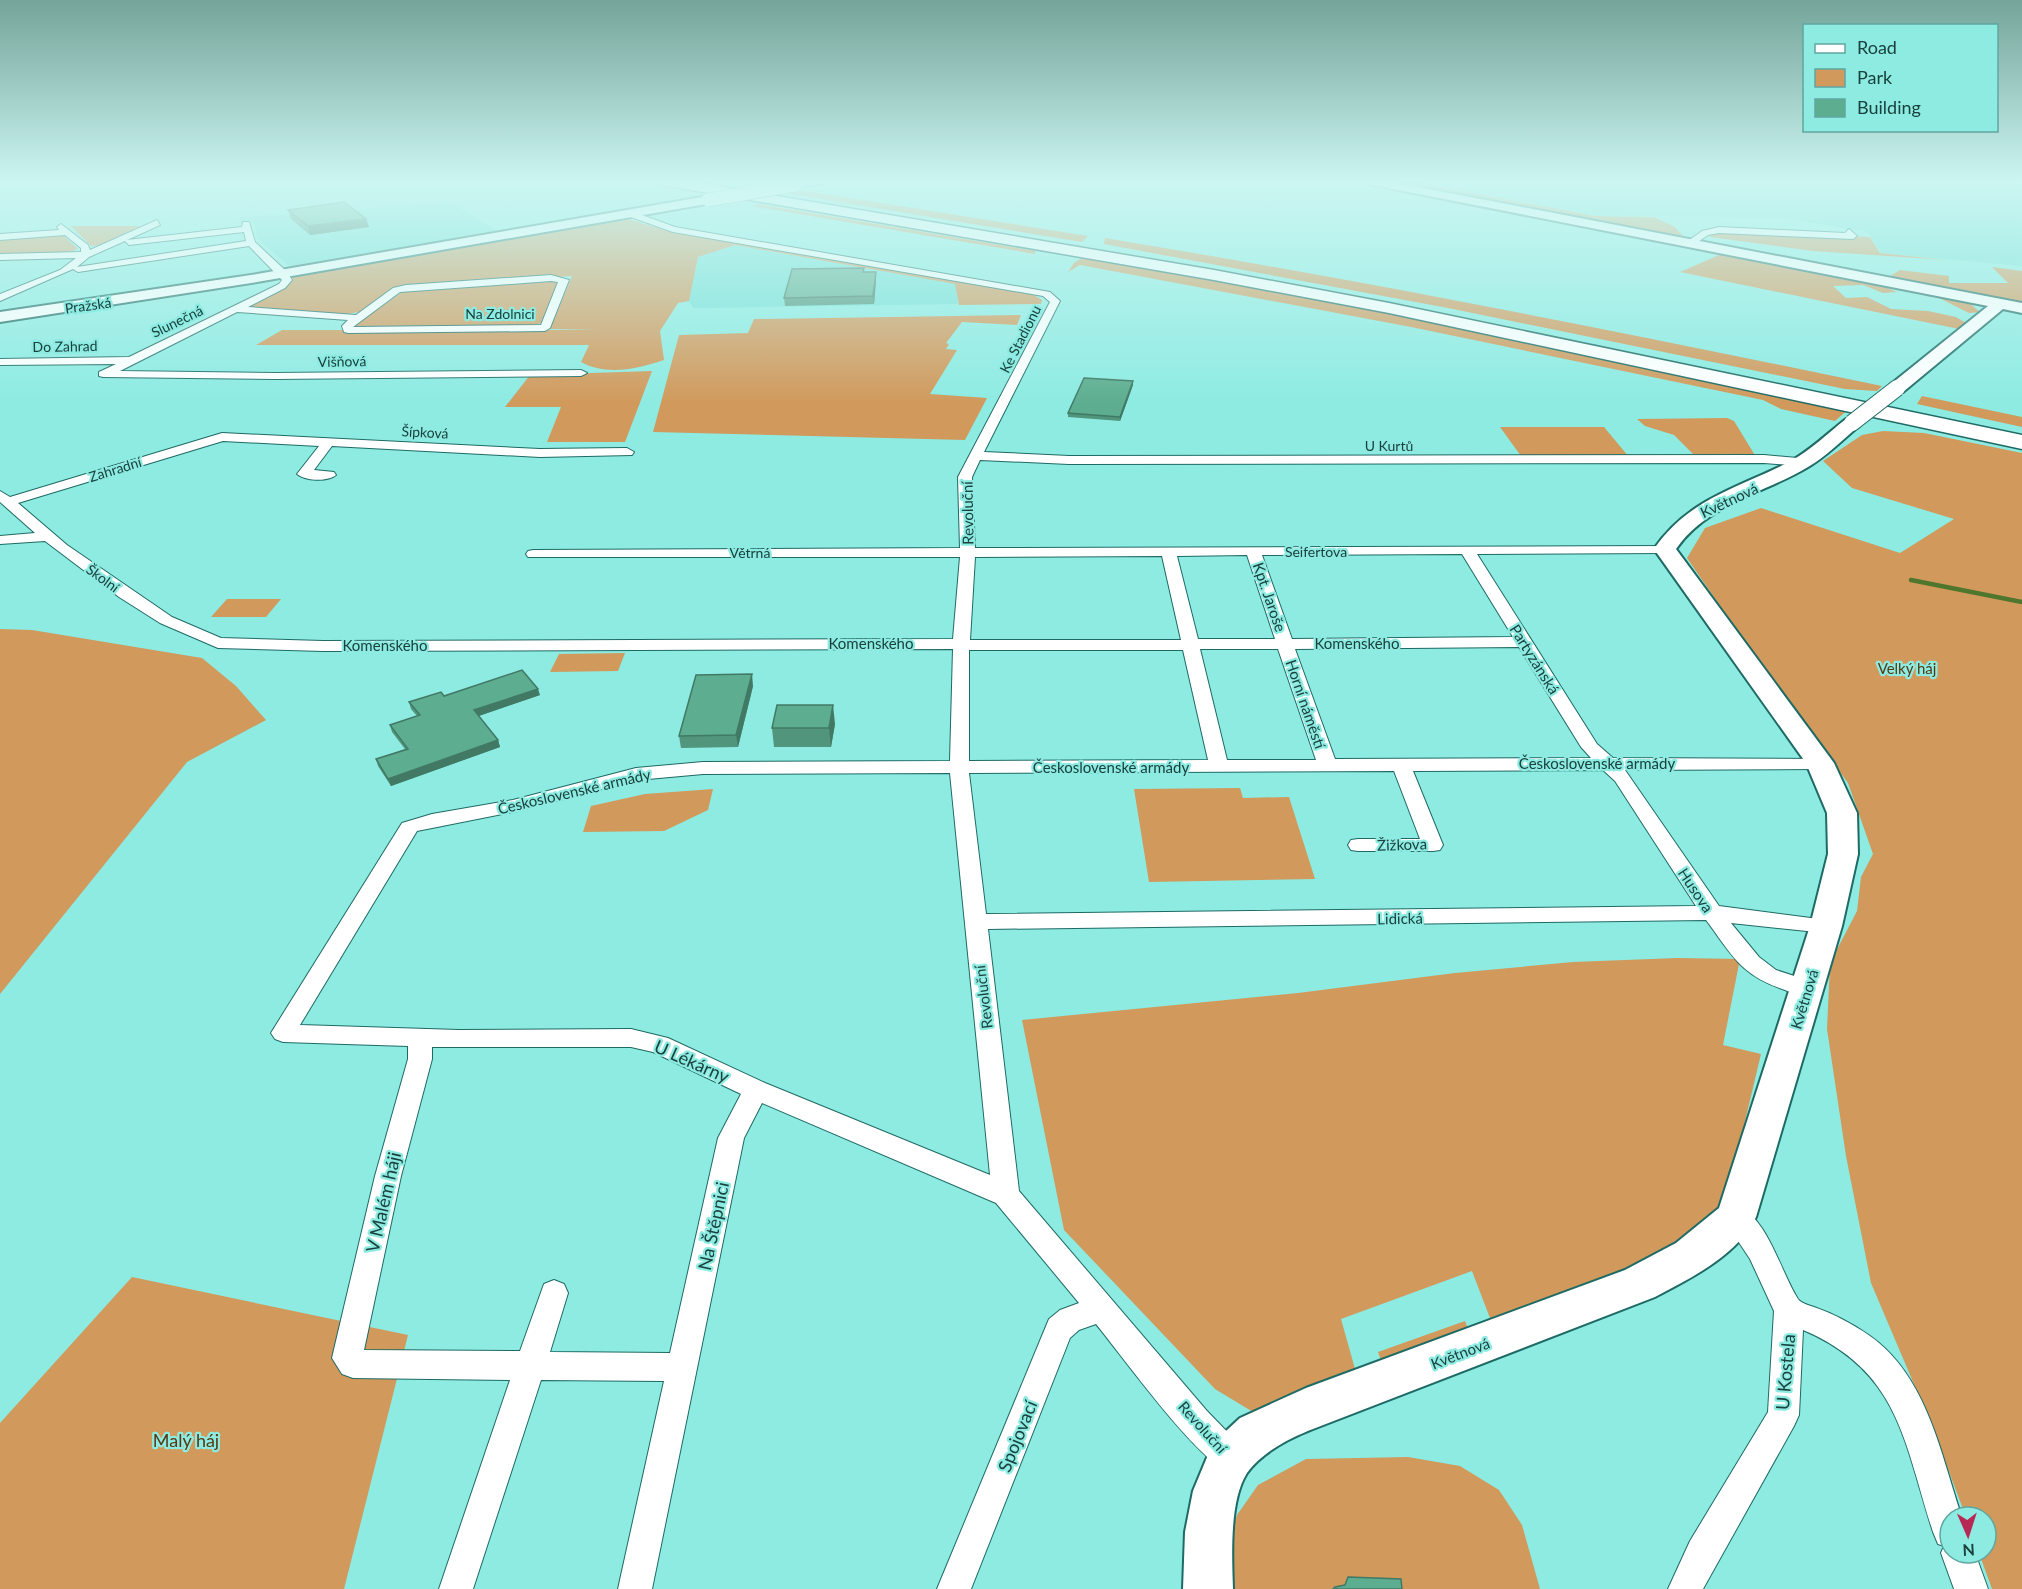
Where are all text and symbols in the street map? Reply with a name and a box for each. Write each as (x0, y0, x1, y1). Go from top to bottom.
legend (1803, 24, 1998, 132)
text: Road (1857, 36, 1897, 58)
text: Park (1857, 66, 1893, 88)
text: Building (1857, 96, 1921, 118)
street label: Pražská (64, 293, 112, 317)
street label: Slunečná (148, 301, 206, 341)
street label: Ke Stadionu (996, 302, 1044, 376)
street label: Na Zdolnici (465, 305, 535, 322)
street label: Do Zahrad (32, 337, 98, 355)
street label: Višňová (318, 352, 366, 370)
street label: Šípková (401, 422, 449, 442)
street label: U Kurtů (1365, 437, 1413, 454)
street label: Zahradní (87, 453, 144, 485)
street label: Květnová (1697, 479, 1761, 521)
street label: Revoluční (957, 480, 977, 545)
street label: Seifertova (1285, 543, 1347, 560)
street label: Větrná (730, 544, 770, 561)
street label: Školní (83, 560, 123, 596)
street label: Kpt. Jaroše (1250, 560, 1290, 634)
street label: Partyzánská (1506, 621, 1564, 697)
street label: Komenského (829, 634, 913, 652)
street label: Komenského (1315, 634, 1399, 652)
street label: Komenského (343, 636, 427, 654)
street label: Horní náměstí (1282, 657, 1330, 752)
park label: Velký háj (1878, 659, 1936, 677)
street label: Československé armády (1519, 754, 1675, 772)
street label: Československé armády (1033, 758, 1189, 776)
street label: Československé armády (496, 765, 652, 817)
street label: Žižkova (1377, 834, 1427, 854)
street label: Husova (1675, 864, 1717, 916)
street label: Lidická (1377, 909, 1423, 927)
street label: Revoluční (970, 963, 996, 1030)
street label: Květnová (1786, 967, 1822, 1031)
street label: U Lékárny (651, 1035, 734, 1088)
street label: V Malém háji (361, 1150, 405, 1254)
street label: Na Štěpnici (693, 1180, 733, 1272)
street label: U Kostela (1771, 1333, 1799, 1411)
street label: Květnová (1428, 1334, 1492, 1372)
street label: Spojovací (993, 1396, 1042, 1475)
street label: Revoluční (1175, 1397, 1232, 1458)
park label: Malý háj (153, 1429, 219, 1451)
north arrow (1938, 1505, 1998, 1565)
text: N (1962, 1541, 1975, 1560)

